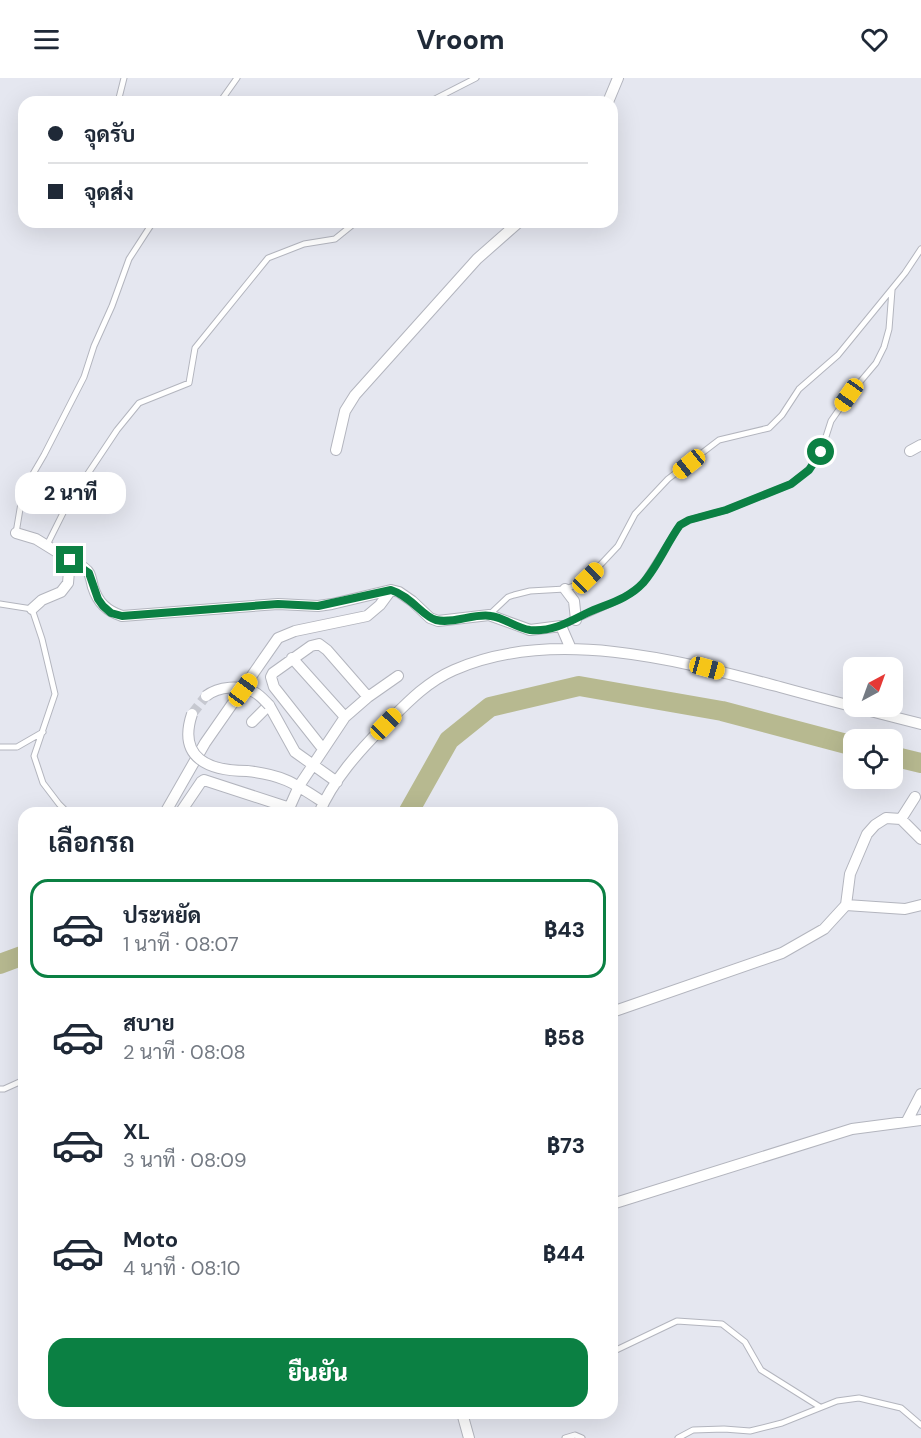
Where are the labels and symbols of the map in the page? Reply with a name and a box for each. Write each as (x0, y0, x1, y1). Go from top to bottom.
car (831, 375, 867, 415)
route start (807, 438, 834, 465)
car (669, 446, 709, 482)
callout: 2 นาที (14, 473, 125, 515)
route end (56, 546, 83, 573)
car (569, 559, 607, 597)
car (687, 655, 727, 681)
north arrow (843, 657, 903, 717)
car (225, 670, 261, 710)
car (367, 705, 405, 743)

